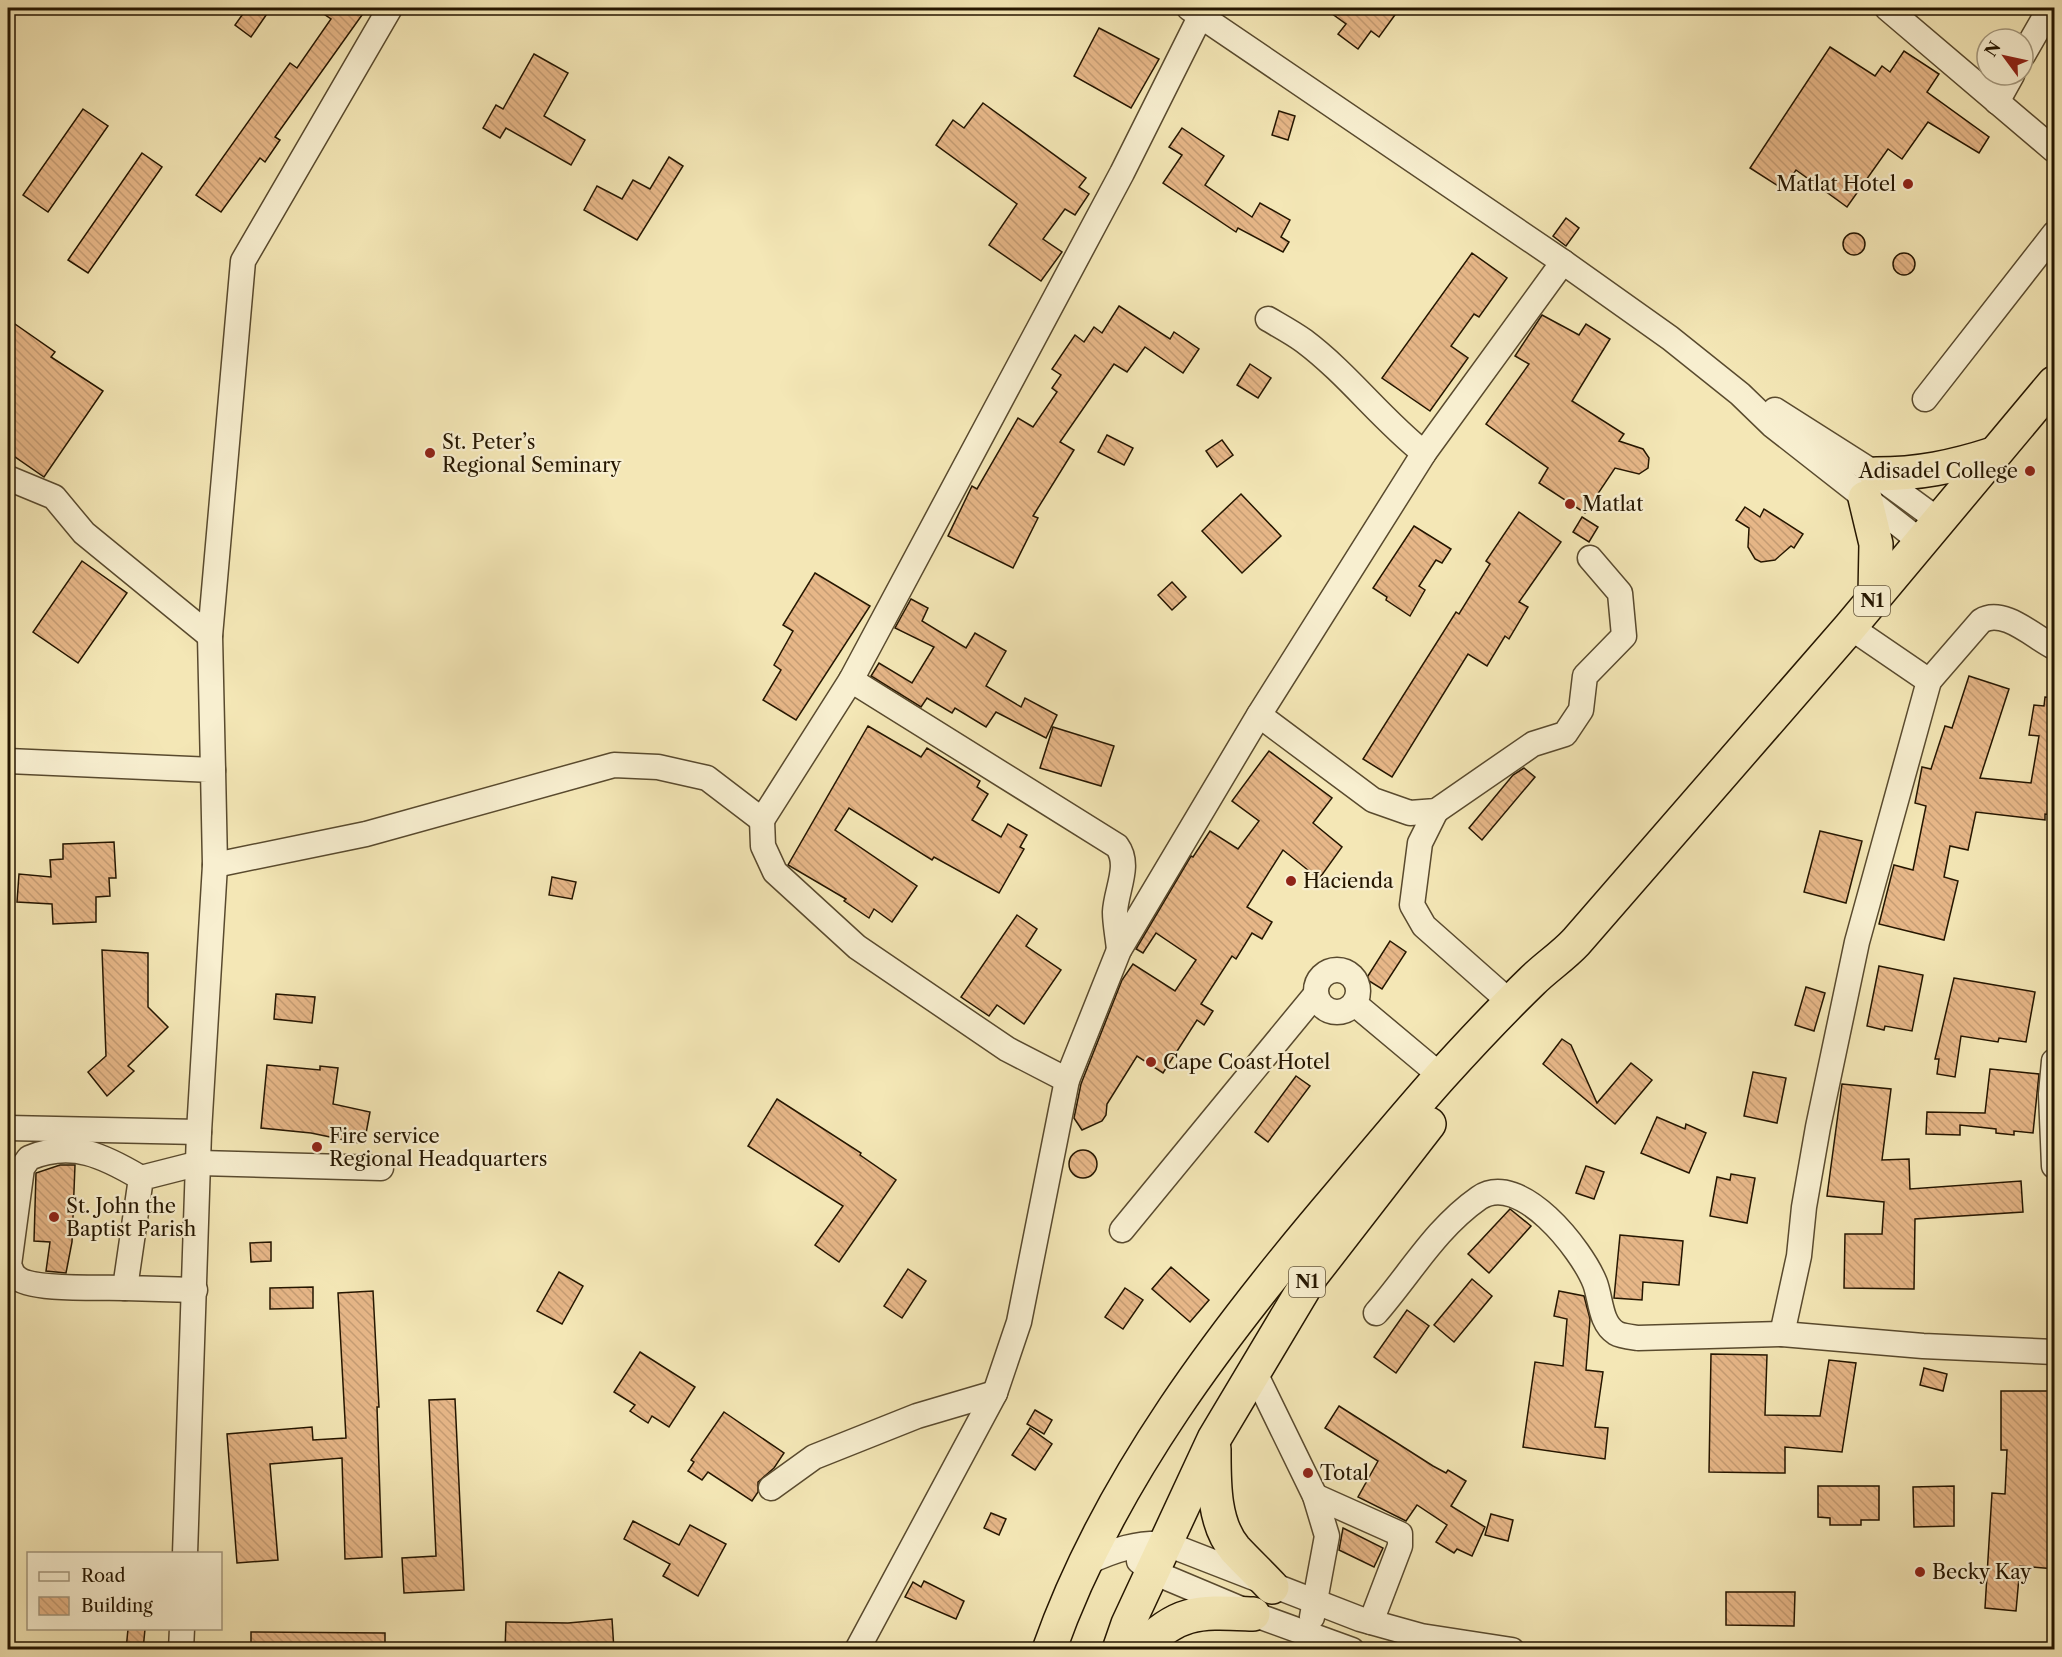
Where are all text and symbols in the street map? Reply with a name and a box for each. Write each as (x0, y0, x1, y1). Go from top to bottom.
north arrow (1975, 27, 2035, 87)
text: N (1980, 37, 2005, 60)
place label: Matlat Hotel (1776, 172, 1896, 196)
marker: Matlat Hotel (1901, 177, 1915, 191)
place label: St. Peter’s Regional Seminary (442, 430, 622, 477)
marker: St. Peter’s Regional Seminary (423, 446, 437, 460)
place label: Adisadel College (1858, 459, 2018, 483)
marker: Adisadel College (2023, 464, 2037, 478)
place label: Matlat (1582, 492, 1643, 516)
marker: Matlat (1563, 497, 1577, 511)
road number: N1 (1854, 586, 1890, 616)
place label: Hacienda (1303, 869, 1394, 893)
marker: Hacienda (1284, 874, 1298, 888)
place label: Cape Coast Hotel (1163, 1050, 1330, 1074)
marker: Cape Coast Hotel (1144, 1055, 1158, 1069)
place label: Fire service Regional Headquarters (329, 1124, 547, 1171)
marker: Fire service Regional Headquarters (310, 1140, 324, 1154)
place label: St. John the Baptist Parish (66, 1194, 197, 1241)
marker: St. John the Baptist Parish (47, 1210, 61, 1224)
road number: N1 (1289, 1267, 1325, 1297)
place label: Total (1320, 1461, 1369, 1485)
marker: Total (1301, 1466, 1315, 1480)
legend (27, 1552, 222, 1630)
place label: Becky Kay (1932, 1560, 2032, 1584)
text: Road (81, 1565, 126, 1587)
marker: Becky Kay (1913, 1565, 1927, 1579)
text: Building (81, 1595, 153, 1617)

